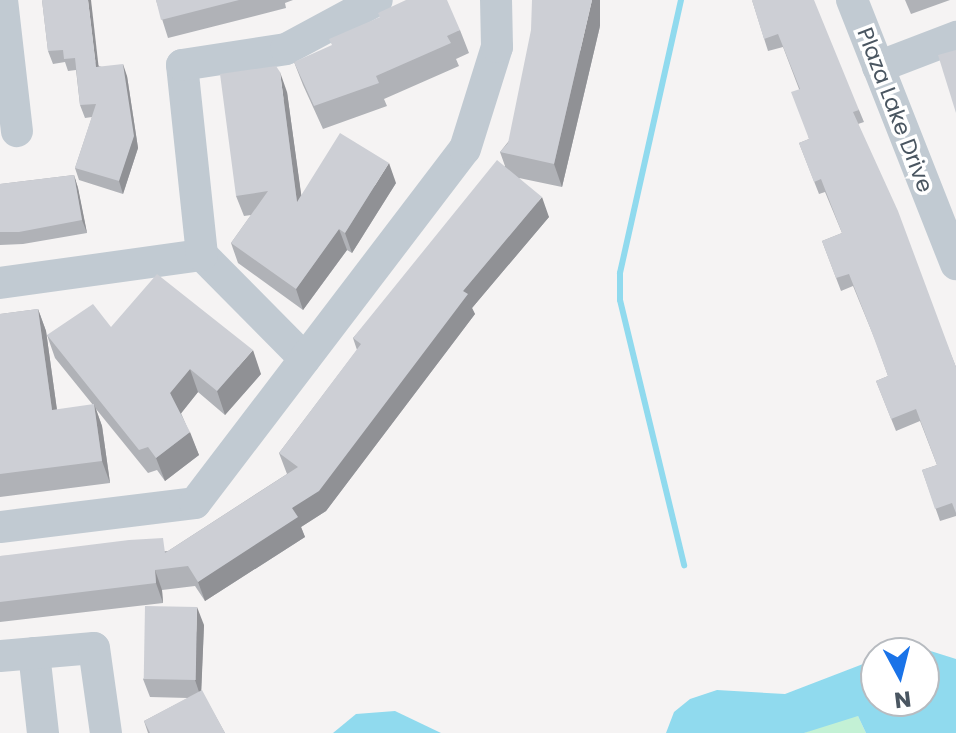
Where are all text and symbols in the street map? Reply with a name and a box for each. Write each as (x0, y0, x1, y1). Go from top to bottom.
street label: Plaza Lake Drive (851, 24, 939, 196)
north arrow (860, 637, 940, 717)
text: N (893, 683, 913, 716)

